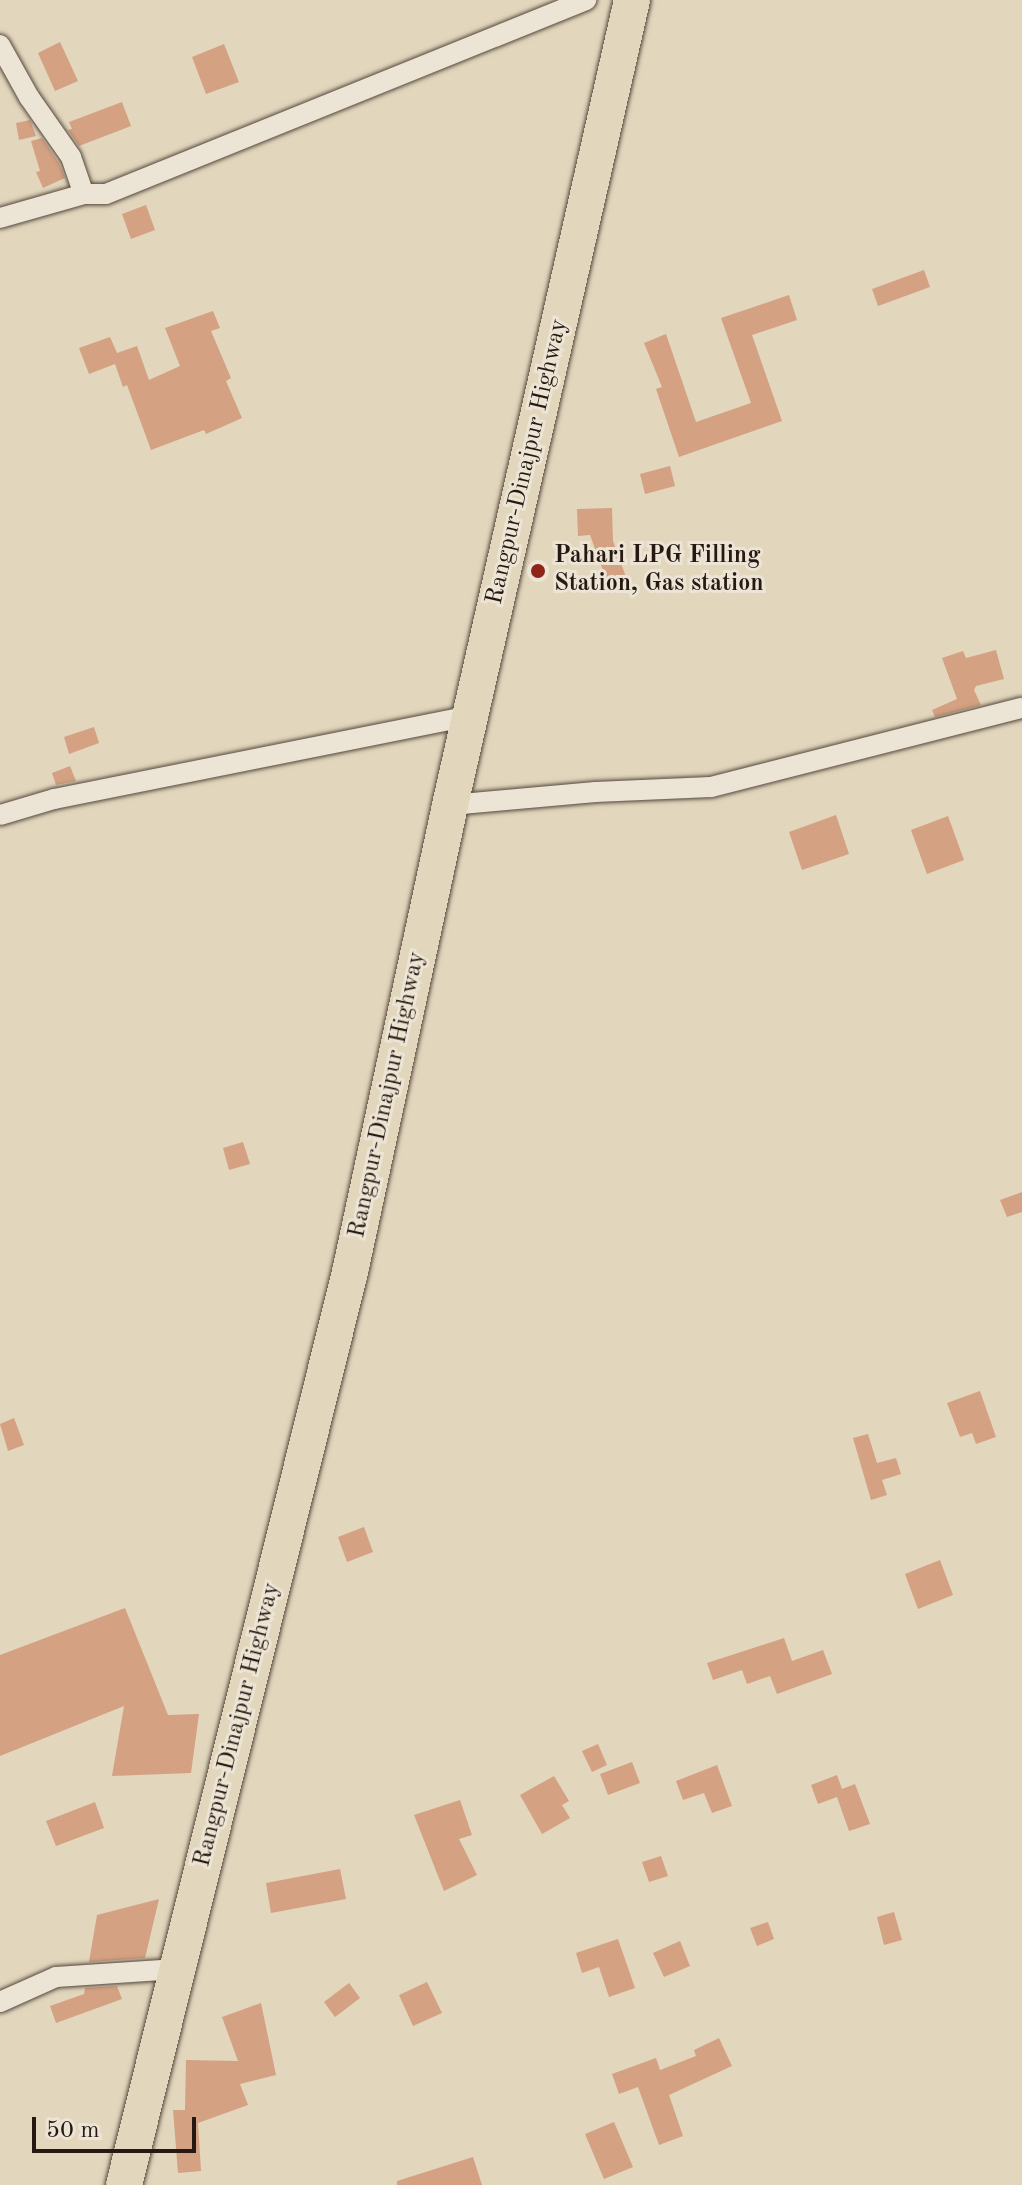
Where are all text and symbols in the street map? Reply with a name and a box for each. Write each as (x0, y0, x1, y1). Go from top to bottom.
street label: Rangpur-Dinajpur Highway (481, 317, 575, 607)
place label: Pahari LPG Filling Station, Gas station (554, 543, 764, 599)
marker: Pahari LPG Filling Station, Gas station (529, 562, 547, 580)
street label: Rangpur-Dinajpur Highway (344, 949, 432, 1241)
street label: Rangpur-Dinajpur Highway (189, 1580, 287, 1870)
scale bar (36, 2101, 200, 2151)
text: 50 m (46, 2119, 100, 2143)

